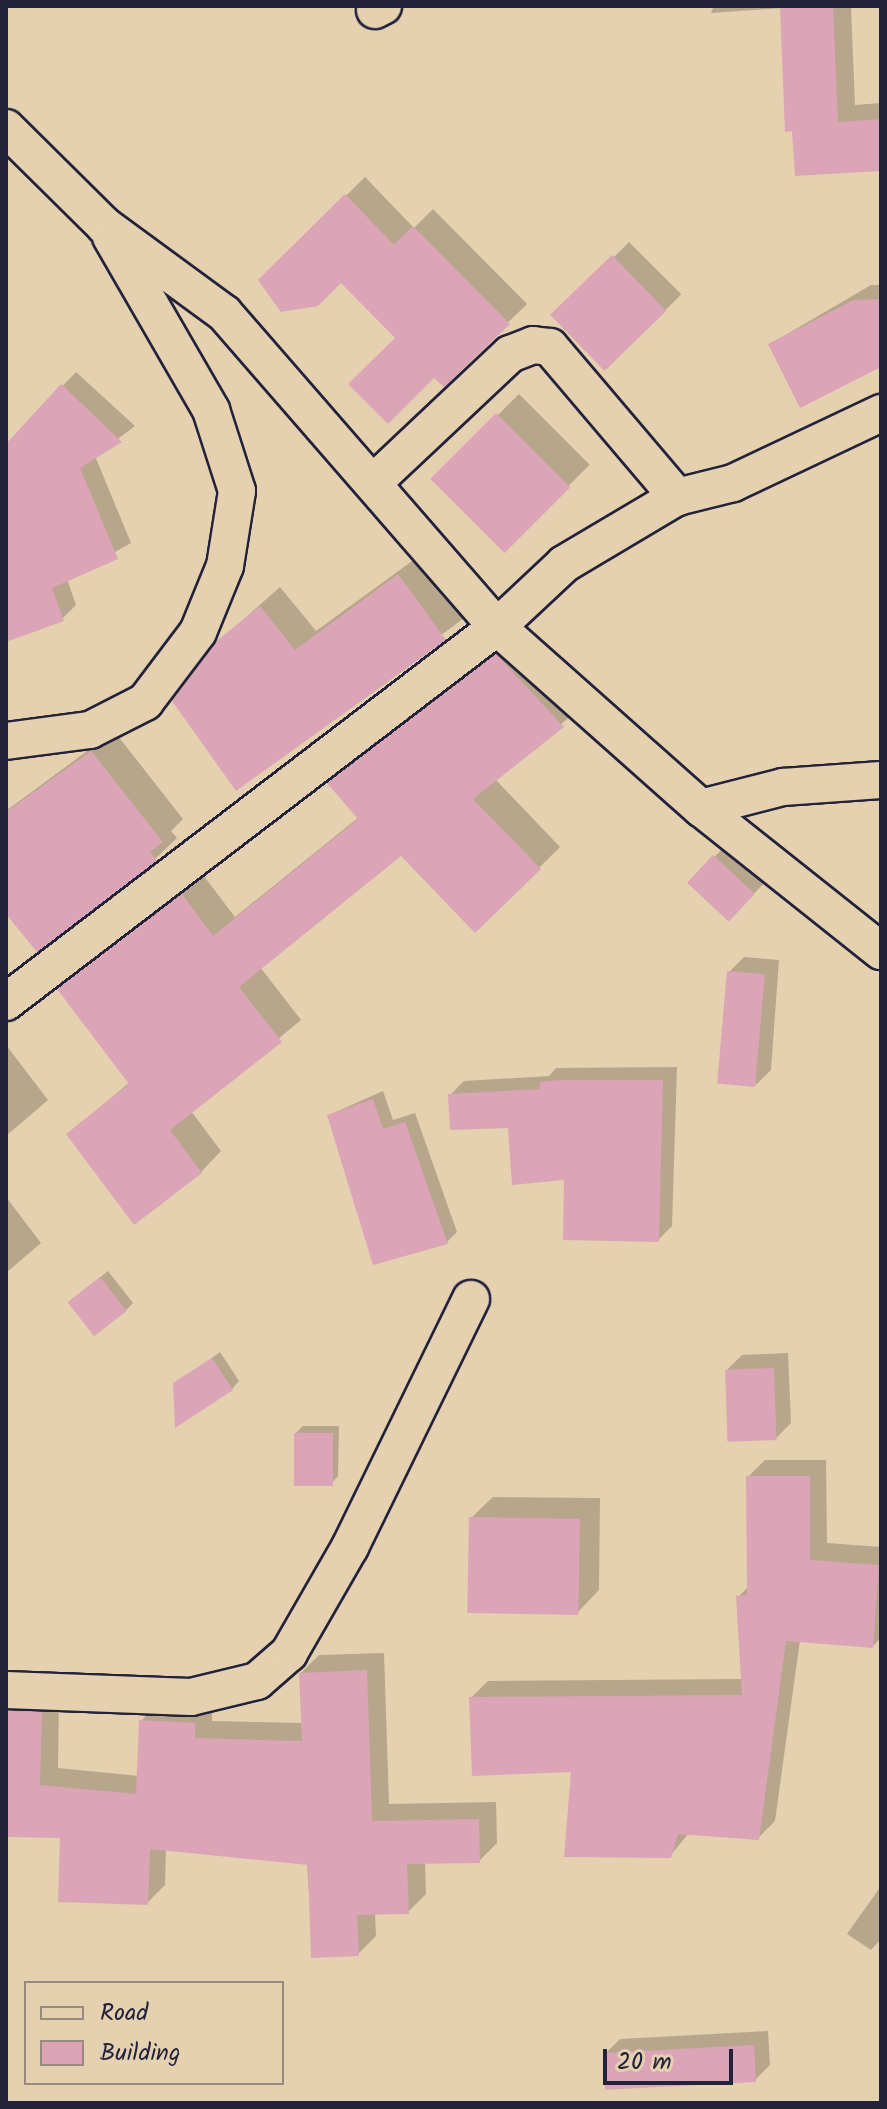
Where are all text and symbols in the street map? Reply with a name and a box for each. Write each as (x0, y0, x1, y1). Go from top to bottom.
legend (24, 1981, 284, 2085)
text: Road (100, 1994, 148, 2033)
scale bar (607, 2033, 737, 2083)
text: Building (100, 2034, 180, 2073)
text: 20 m (617, 2043, 672, 2082)

